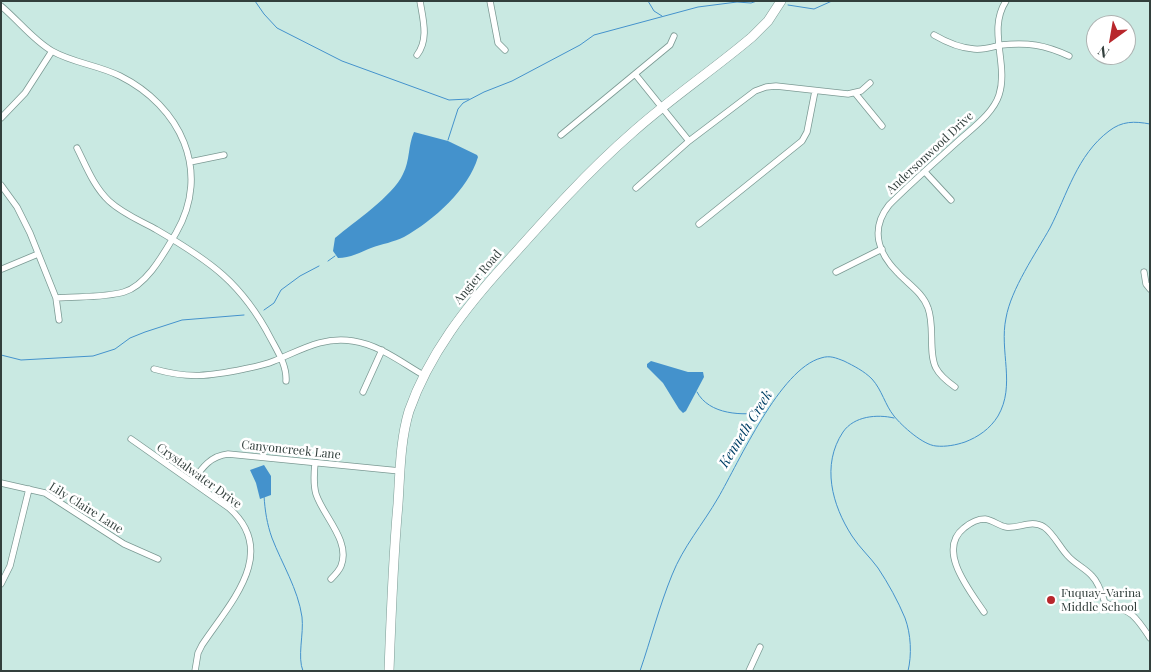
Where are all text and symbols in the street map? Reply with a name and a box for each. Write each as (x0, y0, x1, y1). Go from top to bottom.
north arrow (1086, 15, 1136, 65)
text: N (1094, 42, 1113, 63)
street label: Andersonwood Drive (884, 109, 976, 197)
street label: Angier Road (451, 247, 505, 307)
water label: Kenneth Creek (716, 387, 776, 471)
street label: Canyoncreek Lane (241, 438, 341, 462)
street label: Crystalwater Drive (154, 440, 244, 512)
street label: Lily Claire Lane (46, 479, 126, 537)
place label: Fuquay-Varina Middle School (1061, 586, 1141, 614)
marker: Fuquay-Varina Middle School (1045, 594, 1057, 606)

